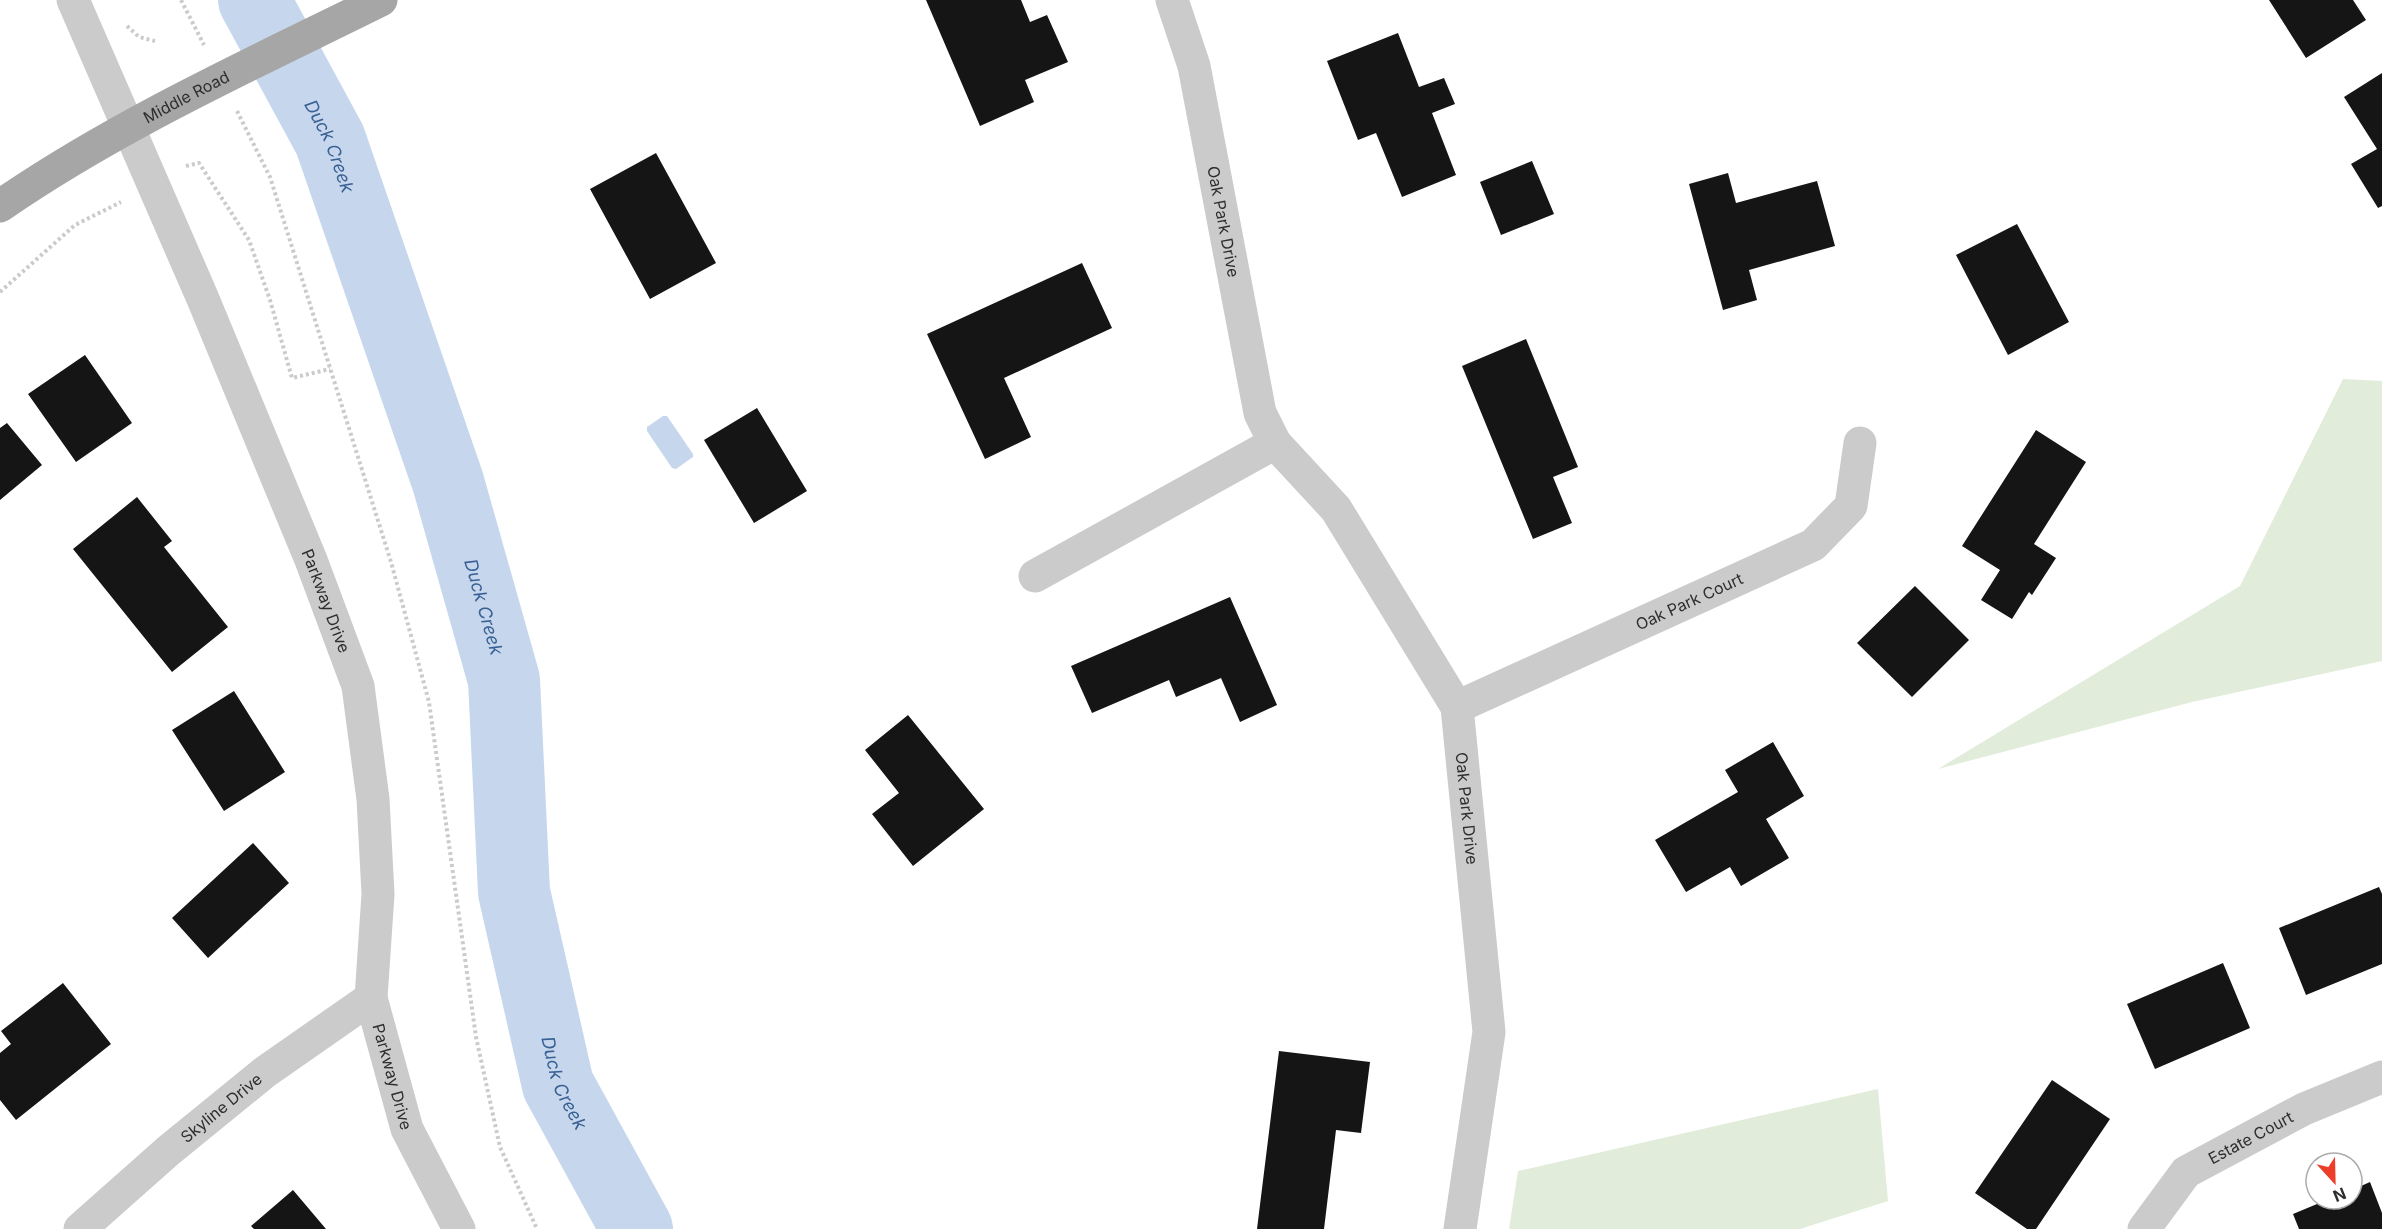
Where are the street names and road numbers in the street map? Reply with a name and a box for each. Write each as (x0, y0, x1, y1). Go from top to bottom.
street label: Middle Road (140, 66, 233, 127)
street label: Oak Park Drive (1203, 164, 1244, 279)
street label: Parkway Drive (297, 546, 355, 655)
street label: Oak Park Court (1632, 568, 1746, 634)
street label: Oak Park Drive (1451, 751, 1482, 865)
street label: Parkway Drive (369, 1021, 417, 1132)
street label: Skyline Drive (176, 1069, 266, 1147)
street label: Estate Court (2205, 1107, 2297, 1168)

